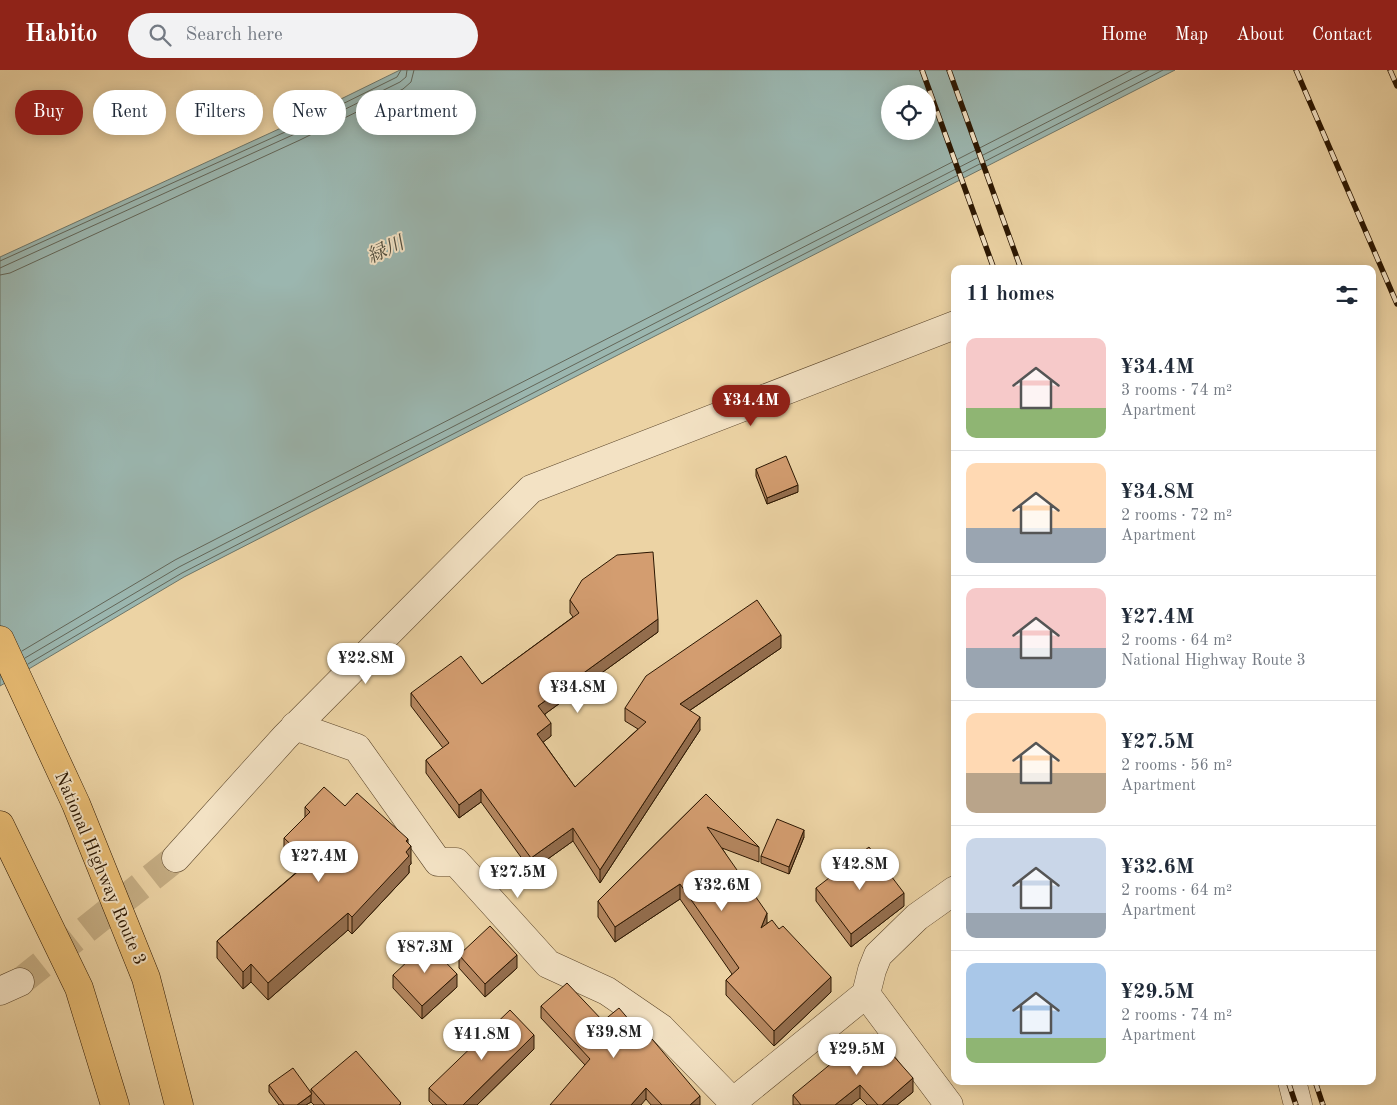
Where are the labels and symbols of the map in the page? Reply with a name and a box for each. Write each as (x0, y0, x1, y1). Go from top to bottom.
water label: 緑川 (364, 232, 409, 268)
pin: ¥34.4M (710, 384, 792, 427)
pin: ¥22.8M (325, 642, 407, 685)
pin: ¥34.8M (537, 672, 619, 714)
street label: National Highway Route 3 (51, 769, 149, 968)
pin: ¥27.4M (278, 840, 360, 883)
pin: ¥42.8M (819, 848, 901, 891)
pin: ¥27.5M (477, 856, 559, 899)
pin: ¥32.6M (681, 870, 763, 912)
pin: ¥87.3M (384, 932, 466, 974)
pin: ¥39.8M (573, 1016, 655, 1059)
pin: ¥41.8M (441, 1018, 523, 1061)
pin: ¥29.5M (816, 1034, 898, 1076)

